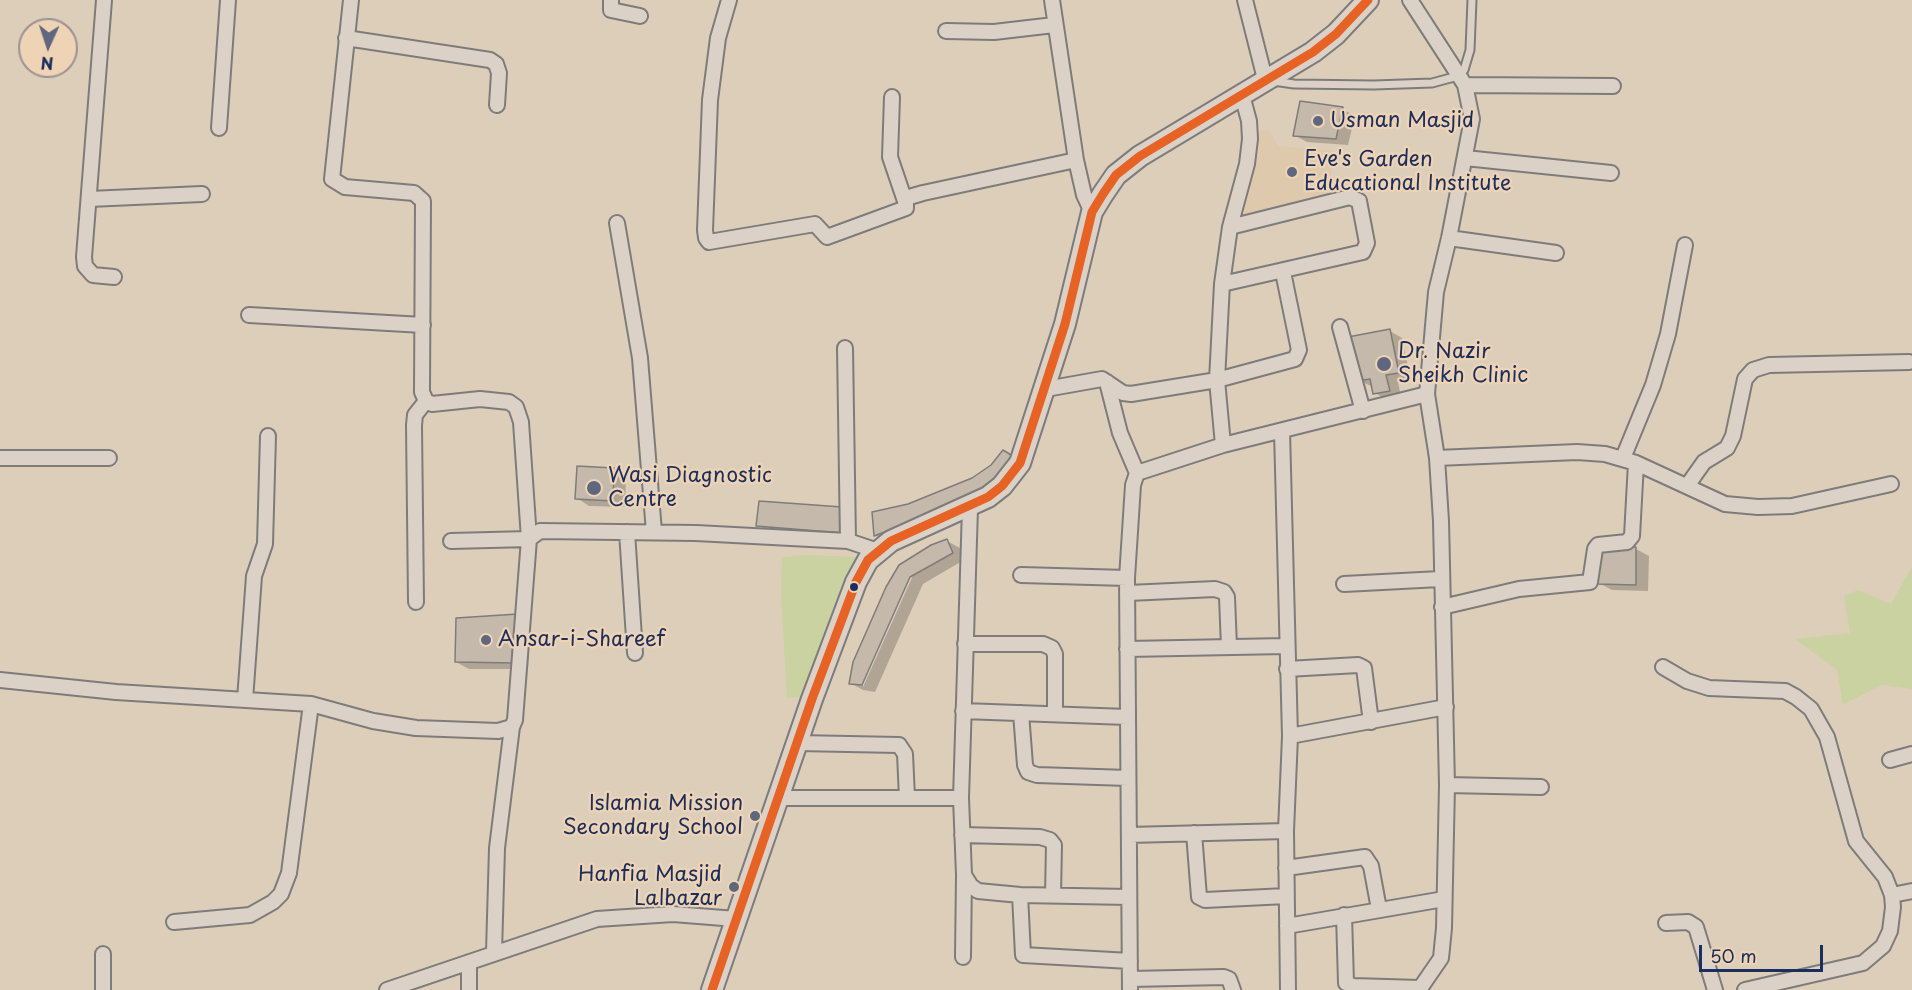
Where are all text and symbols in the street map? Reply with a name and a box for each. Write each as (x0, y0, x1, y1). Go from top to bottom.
north arrow (18, 18, 78, 78)
text: N (40, 52, 54, 76)
place label: Usman Masjid (1330, 108, 1474, 134)
marker: Usman Masjid (1311, 114, 1325, 128)
place label: Eve's Garden Educational Institute (1304, 147, 1511, 197)
marker: Eve's Garden Educational Institute (1285, 165, 1299, 179)
place label: Dr. Nazir Sheikh Clinic (1398, 339, 1528, 389)
marker: Dr. Nazir Sheikh Clinic (1375, 355, 1393, 373)
place label: Wasi Diagnostic Centre (608, 463, 772, 513)
marker: Wasi Diagnostic Centre (585, 479, 603, 497)
unlabelled marker (848, 581, 860, 593)
place label: Ansar-i-Shareef (498, 627, 665, 653)
marker: Ansar-i-Shareef (479, 633, 493, 647)
place label: Islamia Mission Secondary School (563, 791, 743, 841)
marker: Islamia Mission Secondary School (748, 809, 762, 823)
place label: Hanfia Masjid Lalbazar (578, 862, 722, 912)
marker: Hanfia Masjid Lalbazar (727, 880, 741, 894)
scale bar (1702, 933, 1826, 971)
text: 50 m (1710, 942, 1757, 969)

